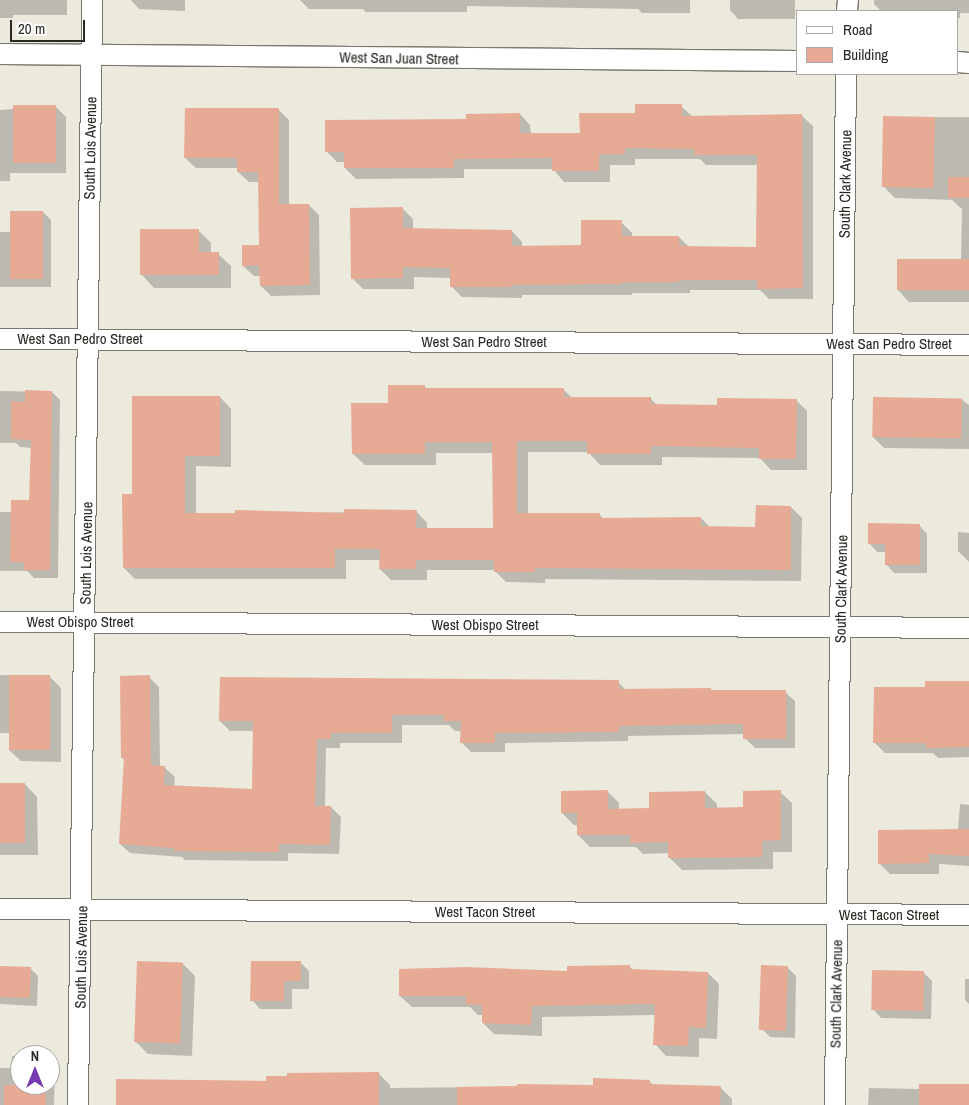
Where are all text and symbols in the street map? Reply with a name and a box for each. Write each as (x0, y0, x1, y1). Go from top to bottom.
scale bar (12, 10, 88, 42)
legend (796, 10, 959, 75)
text: 20 m (18, 18, 45, 39)
text: Road (843, 19, 872, 40)
text: Building (843, 44, 888, 65)
street label: West San Juan Street (339, 48, 459, 68)
street label: South Lois Avenue (80, 96, 100, 200)
street label: South Clark Avenue (835, 129, 855, 239)
street label: West San Pedro Street (17, 330, 143, 348)
street label: West San Pedro Street (421, 333, 547, 351)
street label: West San Pedro Street (826, 335, 952, 353)
street label: South Lois Avenue (76, 501, 96, 605)
street label: South Clark Avenue (831, 534, 851, 644)
street label: West Obispo Street (26, 613, 134, 631)
street label: West Obispo Street (431, 616, 539, 634)
street label: West Tacon Street (435, 903, 535, 921)
street label: South Lois Avenue (71, 905, 91, 1009)
street label: West Tacon Street (839, 906, 939, 924)
street label: South Clark Avenue (826, 939, 846, 1049)
north arrow (10, 1045, 60, 1095)
text: N (31, 1047, 39, 1065)

